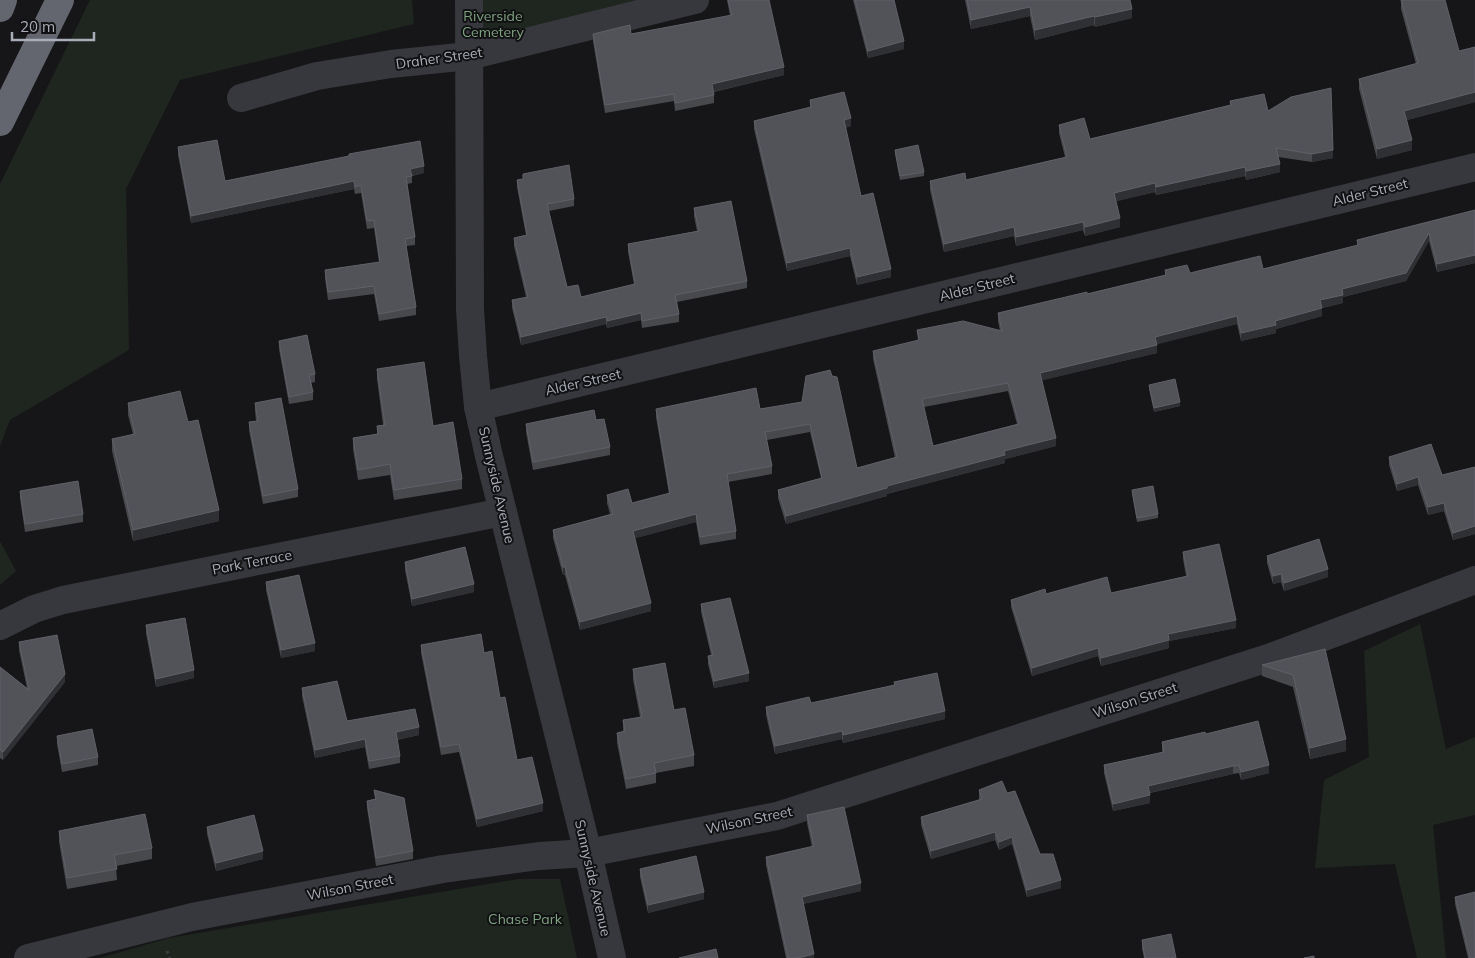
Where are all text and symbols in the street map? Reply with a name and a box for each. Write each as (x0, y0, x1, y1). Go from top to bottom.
park label: Riverside Cemetery (462, 7, 525, 41)
scale bar (12, 10, 95, 42)
text: 20 m (20, 17, 55, 36)
street label: Draher Street (395, 43, 483, 73)
street label: Alder Street (1330, 174, 1410, 210)
street label: Alder Street (937, 269, 1017, 305)
street label: Alder Street (543, 365, 623, 399)
street label: Sunnyside Avenue (475, 425, 519, 545)
street label: Park Terrace (211, 545, 293, 579)
street label: Wilson Street (1090, 678, 1180, 722)
street label: Wilson Street (704, 802, 794, 838)
street label: Sunnyside Avenue (571, 818, 615, 938)
street label: Wilson Street (305, 870, 395, 904)
park label: Chase Park (488, 910, 563, 928)

